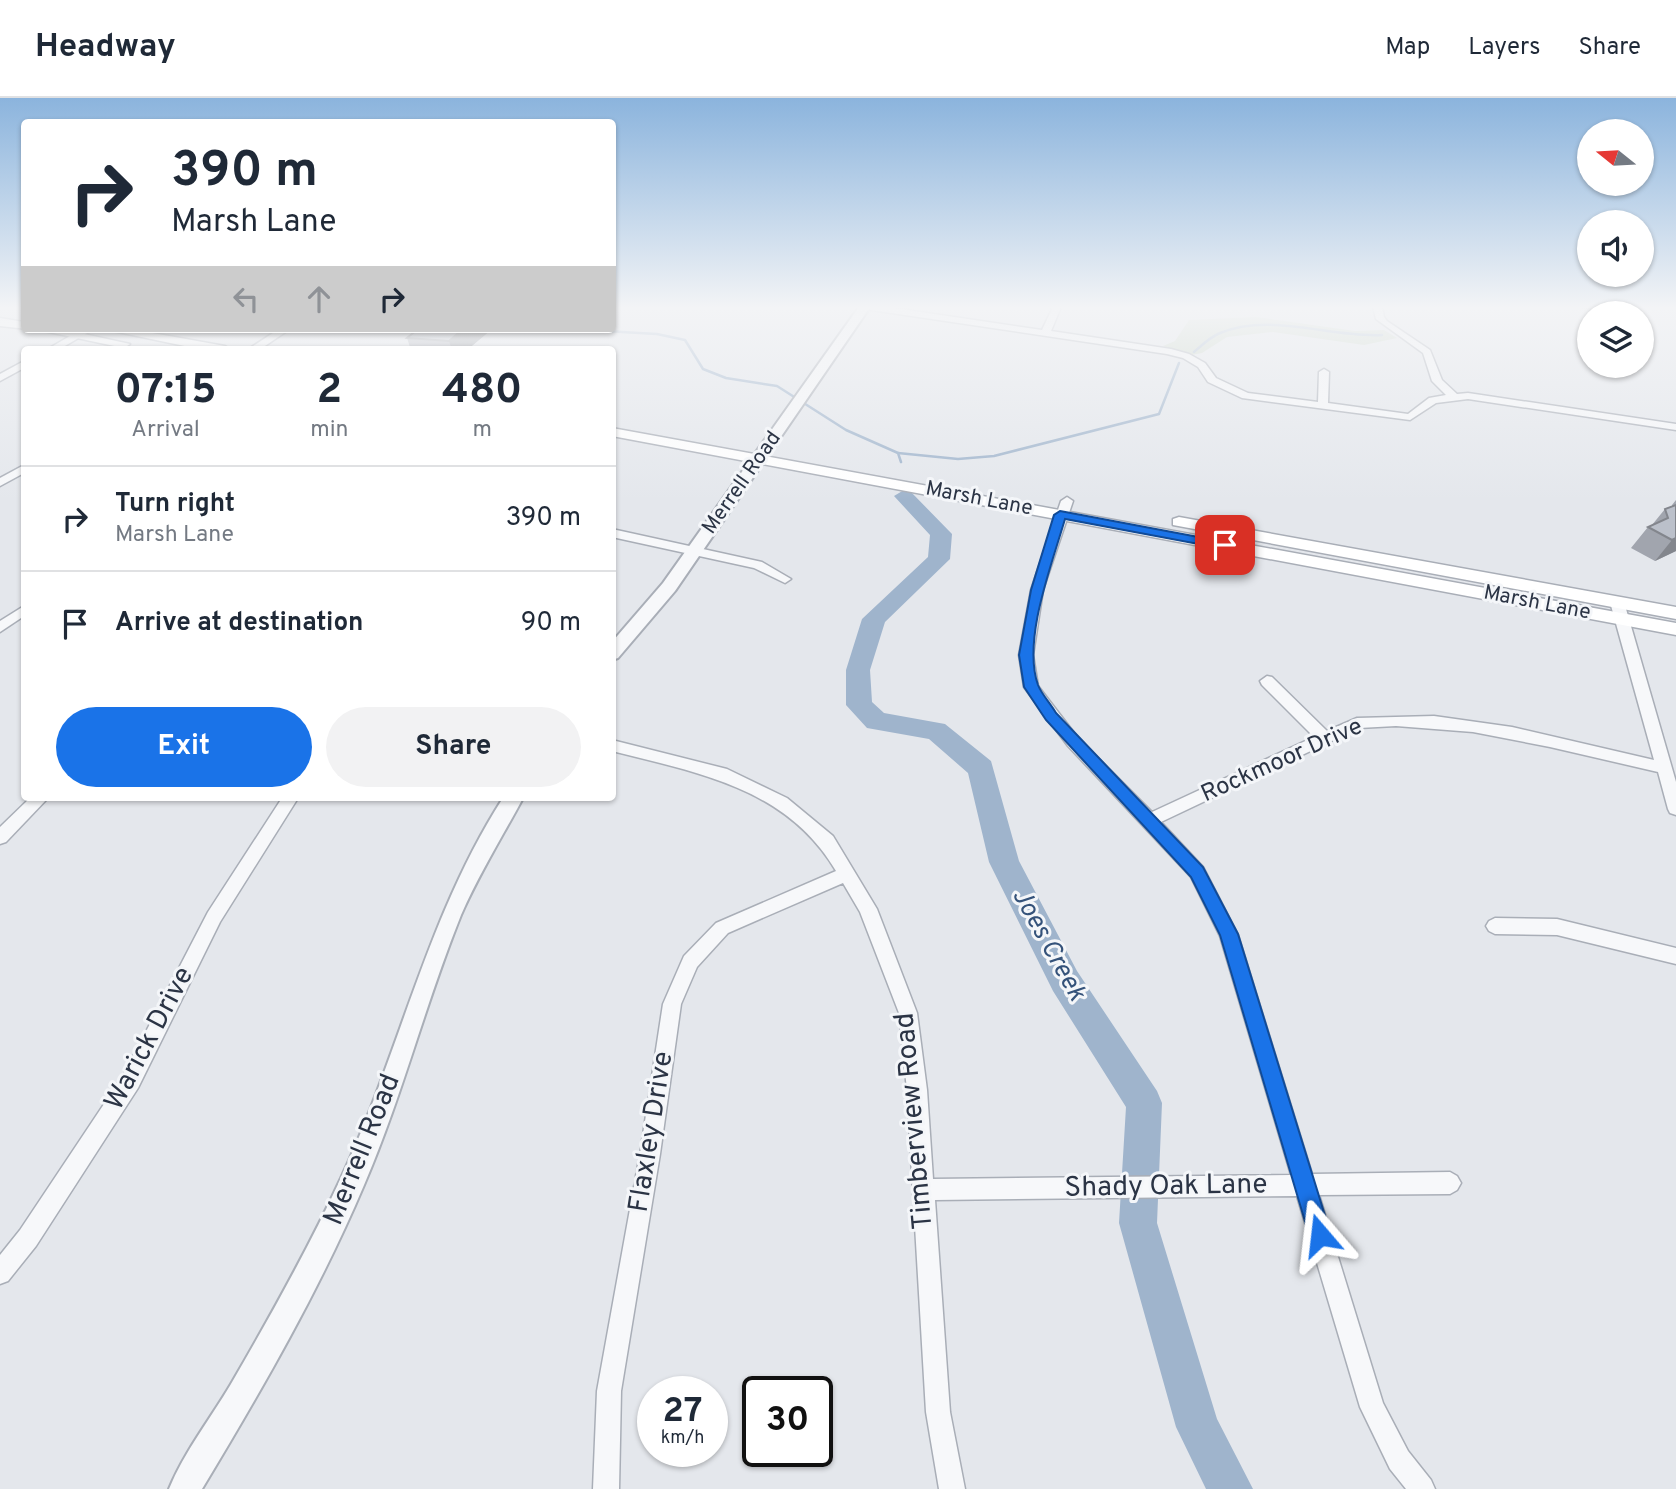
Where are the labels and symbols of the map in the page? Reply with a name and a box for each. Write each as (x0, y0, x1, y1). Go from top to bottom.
north arrow (1577, 119, 1654, 196)
street label: Merrell Road (697, 426, 787, 540)
street label: Marsh Lane (923, 475, 1035, 523)
pin (1195, 515, 1255, 575)
street label: Marsh Lane (1481, 579, 1593, 627)
street label: Rockmoor Drive (1197, 712, 1367, 810)
water label: Joes Creek (1004, 883, 1093, 1008)
street label: Warick Drive (97, 961, 203, 1117)
street label: Timberview Road (888, 1011, 942, 1231)
street label: Flaxley Drive (622, 1049, 682, 1215)
street label: Merrell Road (316, 1069, 410, 1231)
street label: Shady Oak Lane (1064, 1167, 1268, 1207)
position arrow (1283, 1198, 1357, 1272)
speed limit sign: 30 (742, 1376, 833, 1467)

